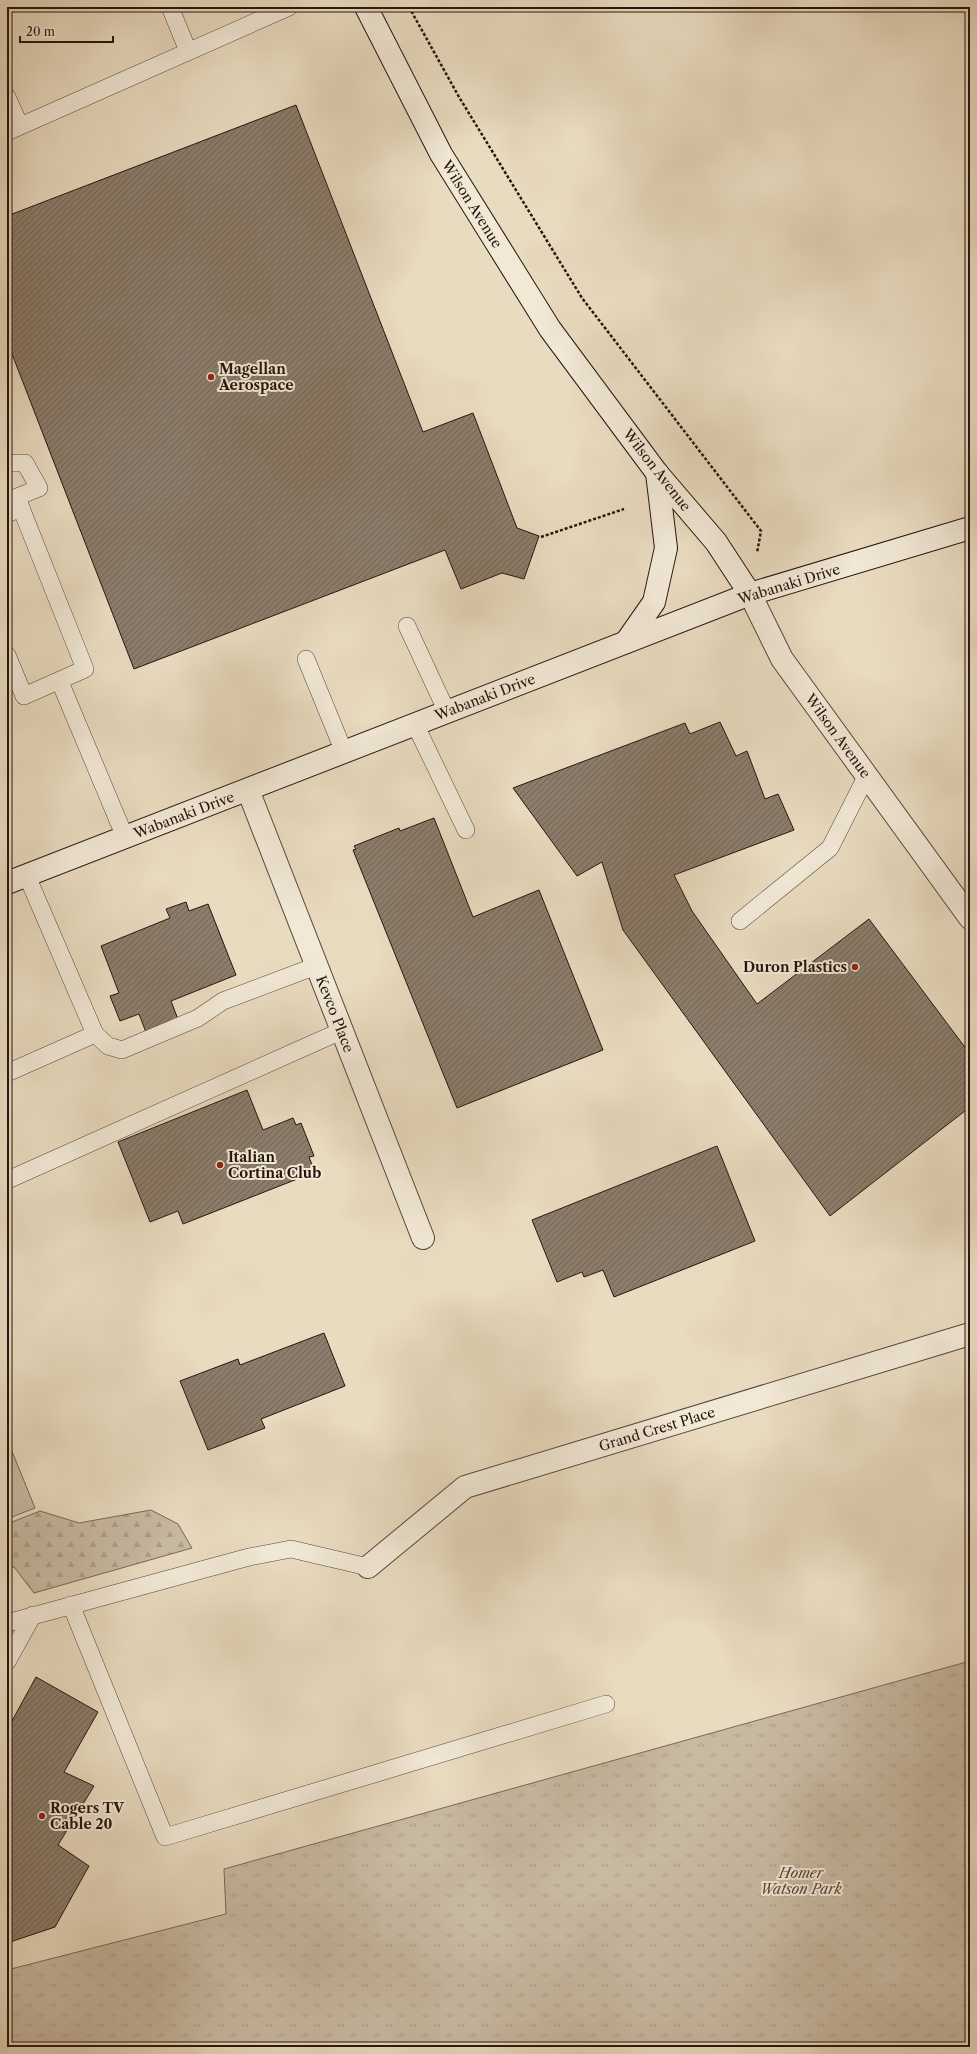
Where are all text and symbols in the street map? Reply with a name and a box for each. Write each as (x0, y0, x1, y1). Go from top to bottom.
scale bar (20, 18, 113, 44)
text: 20 m (26, 24, 55, 39)
street label: Wilson Avenue (437, 156, 506, 251)
place label: Magellan Aerospace (218, 360, 294, 394)
marker: Magellan Aerospace (206, 372, 216, 382)
street label: Wilson Avenue (618, 424, 695, 515)
street label: Wabanaki Drive (735, 560, 842, 608)
street label: Wabanaki Drive (431, 670, 538, 725)
street label: Wilson Avenue (801, 689, 875, 782)
street label: Wabanaki Drive (130, 788, 237, 843)
place label: Duron Plastics (743, 958, 847, 976)
marker: Duron Plastics (850, 962, 860, 972)
street label: Kevco Place (312, 973, 358, 1055)
place label: Italian Cortina Club (228, 1148, 321, 1182)
marker: Italian Cortina Club (215, 1160, 225, 1170)
street label: Grand Crest Place (597, 1403, 717, 1455)
place label: Rogers TV Cable 20 (50, 1799, 125, 1833)
marker: Rogers TV Cable 20 (37, 1811, 47, 1821)
park label: Homer Watson Park (760, 1864, 842, 1898)

